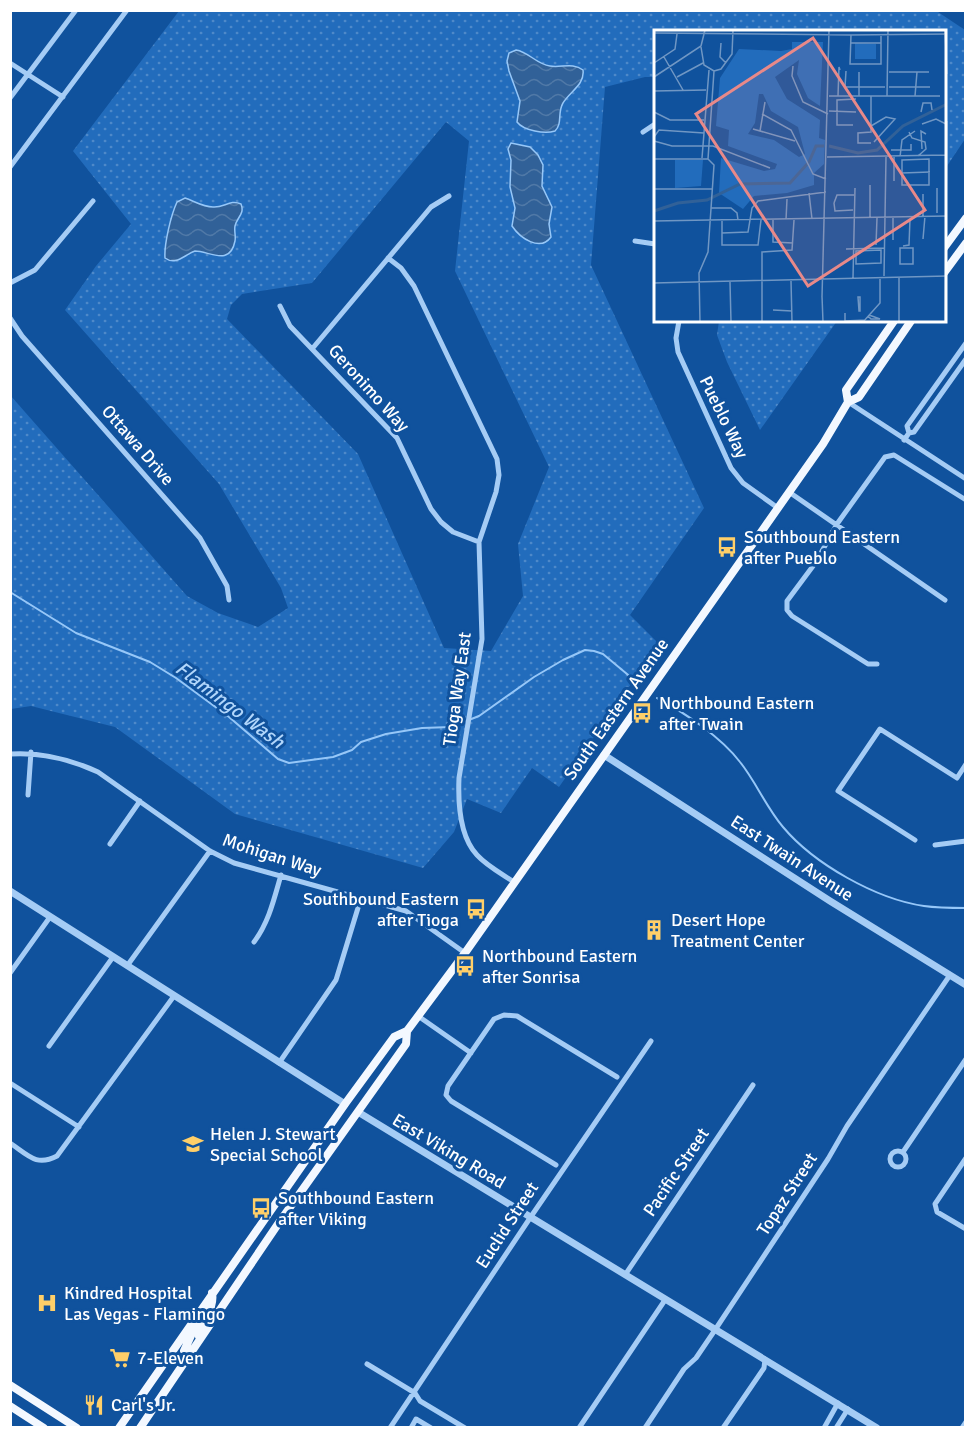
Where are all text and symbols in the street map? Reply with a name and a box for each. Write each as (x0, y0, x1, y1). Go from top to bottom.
inset map (654, 30, 946, 322)
street label: Geronimo Way (324, 340, 415, 437)
street label: Pueblo Way (695, 372, 754, 462)
street label: Ottawa Drive (97, 400, 179, 490)
place label: Southbound Eastern after Pueblo (744, 526, 900, 569)
bus stop icon: Southbound Eastern after Pueblo (715, 535, 739, 559)
street label: Tioga Way East (438, 631, 476, 747)
street label: South Eastern Avenue (559, 634, 673, 784)
water label: Flamingo Wash (171, 656, 290, 755)
place label: Northbound Eastern after Twain (659, 692, 814, 735)
bus stop icon: Northbound Eastern after Twain (630, 701, 654, 725)
street label: East Twain Avenue (727, 810, 857, 906)
street label: Mohigan Way (220, 829, 325, 882)
place label: Southbound Eastern after Tioga (303, 888, 459, 931)
bus stop icon: Southbound Eastern after Tioga (464, 897, 488, 921)
place label: Desert Hope Treatment Center (671, 909, 805, 952)
building icon: Desert Hope Treatment Center (642, 918, 666, 942)
place label: Northbound Eastern after Sonrisa (482, 945, 637, 988)
bus stop icon: Northbound Eastern after Sonrisa (453, 954, 477, 978)
street label: East Viking Road (388, 1109, 510, 1193)
place label: Helen J. Stewart Special School (210, 1123, 336, 1166)
street label: Pacific Street (638, 1124, 714, 1220)
school or university icon: Helen J. Stewart Special School (181, 1132, 205, 1156)
street label: Topaz Street (752, 1148, 822, 1240)
street label: Euclid Street (471, 1178, 543, 1272)
place label: Southbound Eastern after Viking (278, 1187, 434, 1230)
bus stop icon: Southbound Eastern after Viking (249, 1196, 273, 1220)
place label: Kindred Hospital Las Vegas - Flamingo (64, 1282, 225, 1325)
hospital icon: Kindred Hospital Las Vegas - Flamingo (35, 1291, 59, 1315)
supermarket icon: 7-Eleven (108, 1346, 132, 1370)
place label: 7-Eleven (137, 1347, 204, 1369)
restaurant icon: Carl's Jr. (82, 1393, 106, 1417)
place label: Carl's Jr. (111, 1394, 176, 1416)

